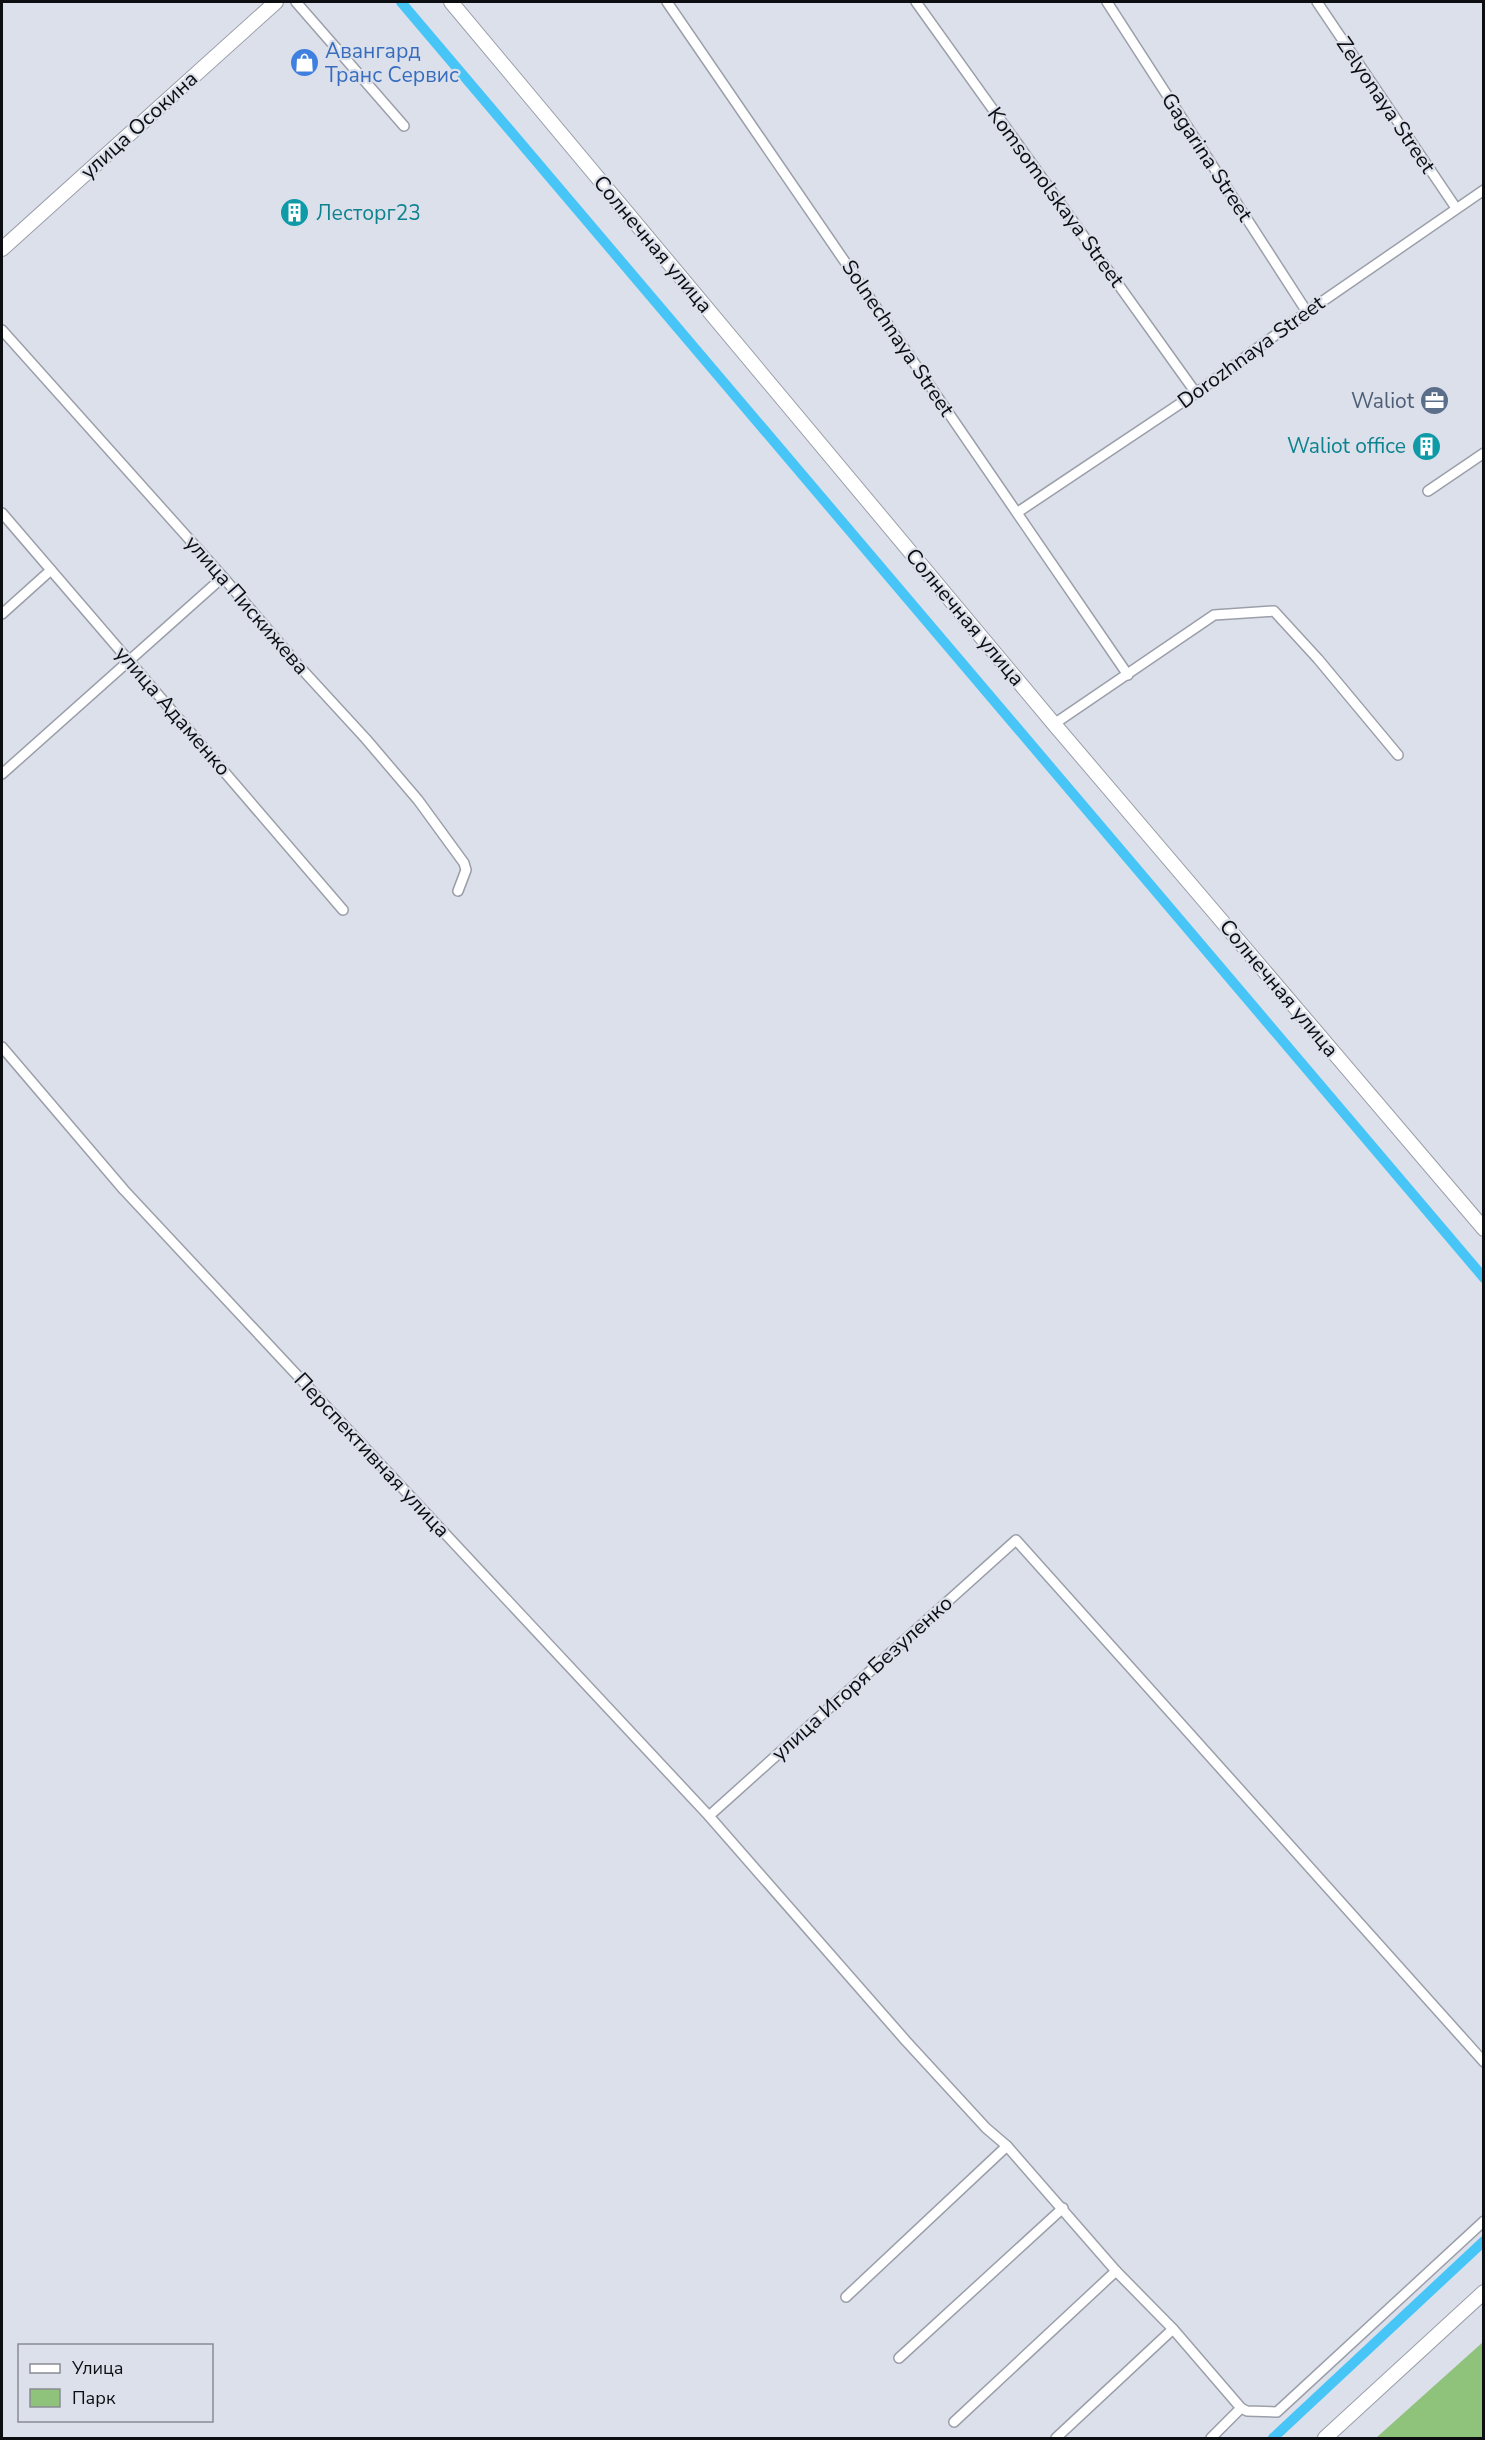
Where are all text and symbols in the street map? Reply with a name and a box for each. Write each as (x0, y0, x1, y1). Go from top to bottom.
street label: Zelyonaya Street (1330, 31, 1442, 179)
place label: Авангард Транс Сервис (325, 37, 459, 89)
shop icon: Авангард Транс Сервис (288, 47, 320, 79)
street label: улица Осокина (74, 65, 204, 185)
street label: Gagarina Street (1155, 87, 1259, 227)
street label: Komsomolskaya Street (981, 101, 1131, 293)
street label: Солнечная улица (587, 169, 719, 319)
building icon: Лесторг23 (279, 197, 311, 229)
place label: Лесторг23 (316, 199, 421, 227)
street label: Solnechnaya Street (835, 254, 961, 422)
street label: Dorozhnaya Street (1172, 289, 1331, 415)
office icon: Waliot (1419, 385, 1451, 417)
place label: Waliot (1351, 387, 1415, 415)
building icon: Waliot office (1411, 430, 1443, 462)
place label: Waliot office (1287, 432, 1406, 460)
street label: улица Пискижева (179, 529, 315, 681)
street label: Солнечная улица (899, 542, 1031, 692)
street label: улица Адаменко (109, 640, 237, 782)
street label: Солнечная улица (1213, 913, 1345, 1063)
street label: Перспективная улица (288, 1366, 456, 1544)
street label: улица Игоря Безуленко (766, 1589, 958, 1767)
legend (18, 2344, 213, 2422)
text: Улица (71, 2356, 123, 2380)
text: Парк (72, 2386, 116, 2410)

